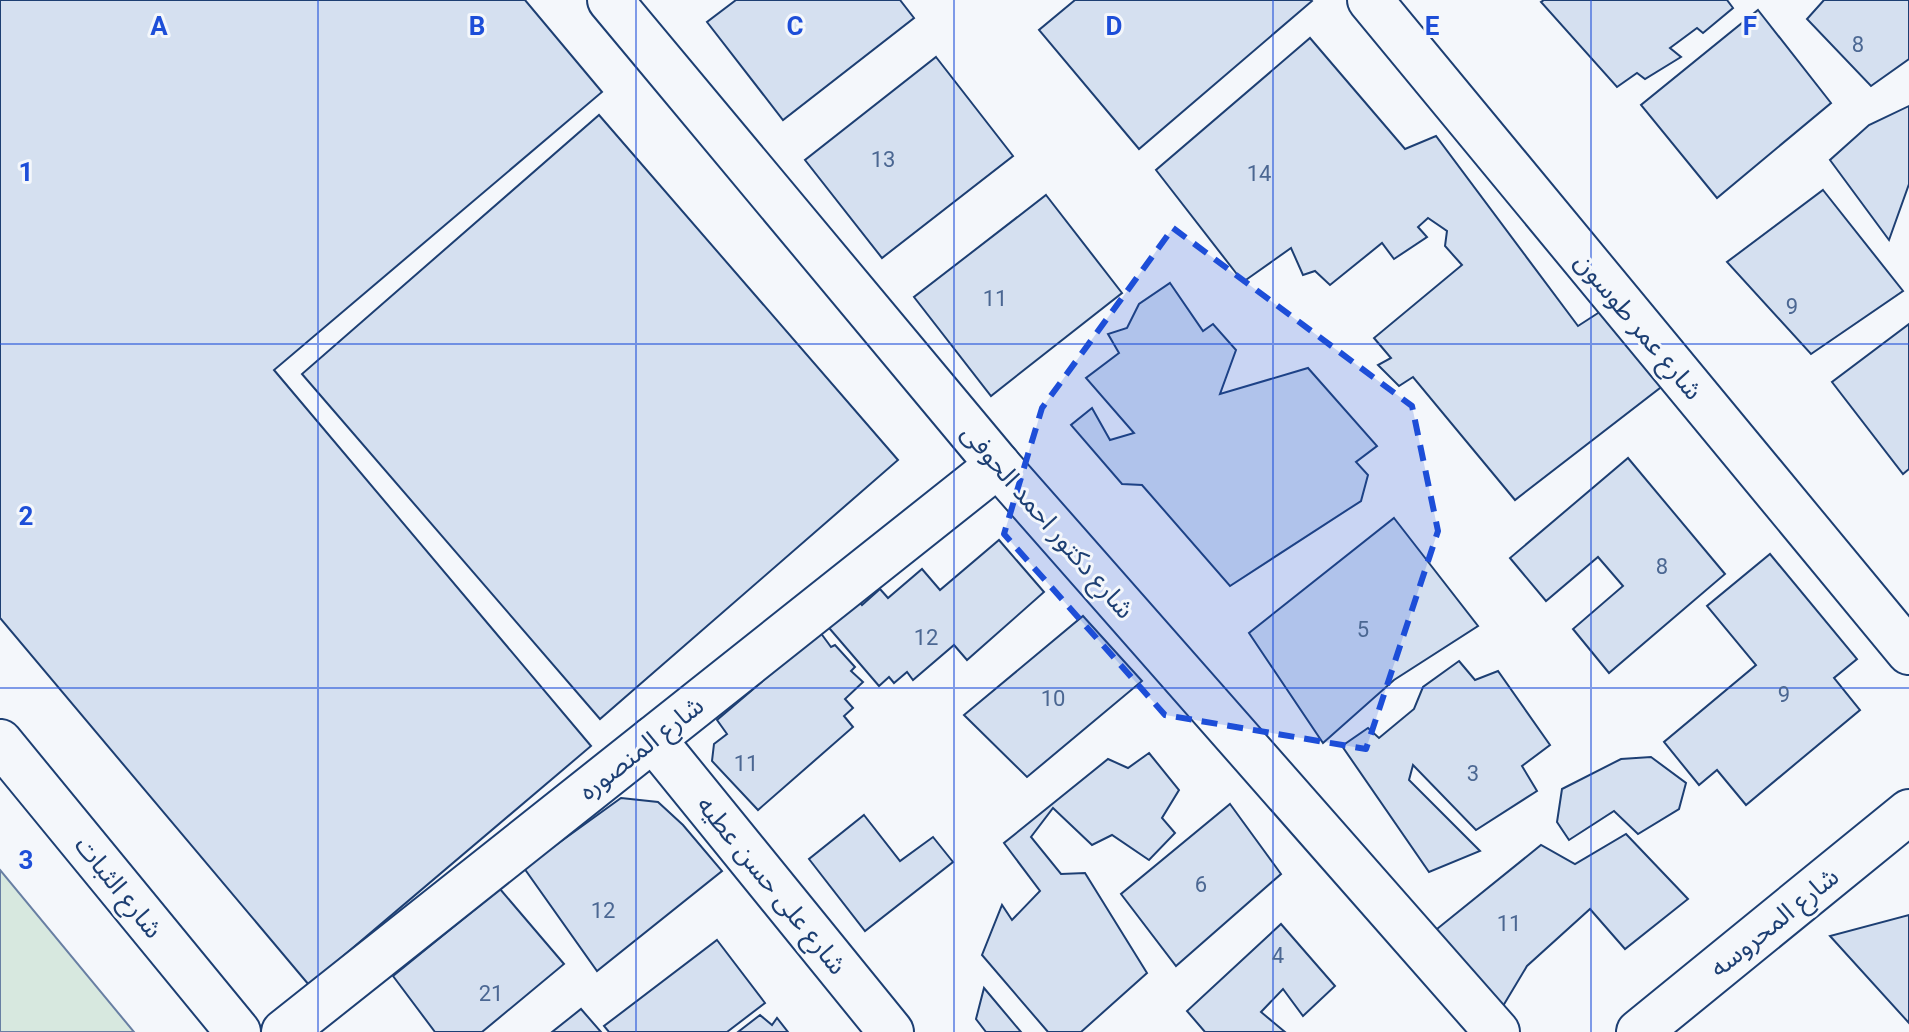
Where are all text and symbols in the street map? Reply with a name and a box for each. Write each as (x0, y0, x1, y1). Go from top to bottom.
text: A (150, 11, 168, 41)
text: B (469, 11, 485, 41)
text: C (786, 11, 804, 41)
text: D (1106, 11, 1122, 41)
text: E (1425, 11, 1440, 41)
text: F (1743, 11, 1757, 41)
house number: 8 (1852, 32, 1864, 57)
house number: 13 (871, 147, 895, 172)
text: 1 (19, 157, 33, 187)
house number: 14 (1247, 161, 1271, 186)
street label: شارع عمر طوسون (1566, 247, 1709, 408)
house number: 11 (983, 286, 1007, 311)
house number: 9 (1786, 294, 1798, 319)
street label: شارع دكتور احمد الحوفى (952, 418, 1141, 627)
text: 2 (19, 501, 33, 531)
house number: 8 (1656, 554, 1668, 579)
house number: 5 (1357, 617, 1369, 642)
house number: 12 (914, 625, 938, 650)
house number: 9 (1778, 682, 1790, 707)
house number: 10 (1041, 686, 1065, 711)
street label: شارع المنصوره (573, 690, 712, 809)
house number: 11 (734, 751, 758, 776)
house number: 3 (1467, 761, 1479, 786)
street label: شارع على حسن عطيه (688, 790, 853, 983)
street label: شارع الثبات (66, 830, 169, 946)
text: 3 (19, 845, 33, 875)
street label: شارع المحروسه (1704, 861, 1847, 986)
house number: 6 (1195, 872, 1207, 897)
house number: 12 (591, 898, 615, 923)
house number: 11 (1497, 911, 1521, 936)
house number: 4 (1272, 943, 1284, 968)
house number: 21 (479, 981, 503, 1006)

